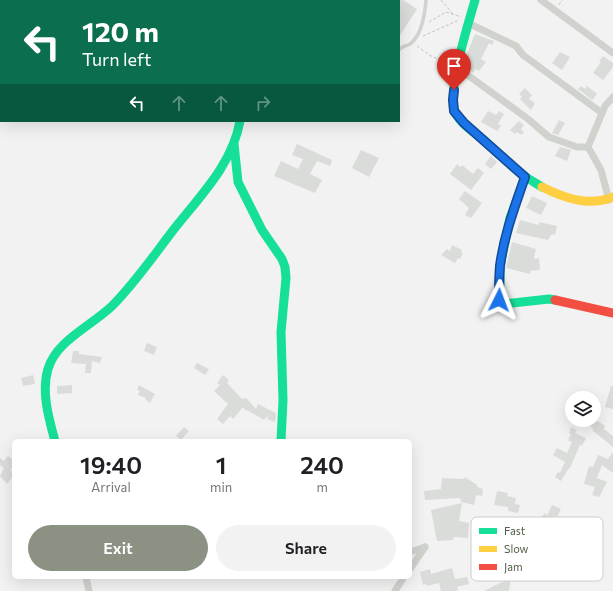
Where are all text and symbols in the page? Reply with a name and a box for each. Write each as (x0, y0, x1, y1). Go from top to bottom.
text: 120 m (82, 14, 159, 48)
icon: left (16, 16, 68, 68)
text: Turn left (82, 48, 151, 70)
pin (437, 49, 471, 90)
icon: arrive (443, 55, 465, 77)
icon: left (126, 92, 148, 114)
icon: ahead (168, 92, 190, 114)
icon: ahead (210, 92, 232, 114)
icon: right (252, 92, 274, 114)
position arrow (478, 279, 520, 321)
map controls (565, 391, 601, 427)
button: layers (565, 391, 601, 427)
text: 19:40 (80, 450, 142, 479)
text: 1 (216, 450, 226, 479)
text: 240 (300, 450, 344, 479)
text: Arrival (91, 479, 131, 495)
text: min (210, 479, 232, 495)
text: m (316, 479, 328, 495)
legend (471, 517, 603, 581)
text: Fast (504, 524, 526, 537)
button: Exit (28, 525, 208, 571)
button: Share (216, 525, 396, 571)
text: Slow (504, 542, 529, 555)
text: Jam (504, 560, 523, 574)

